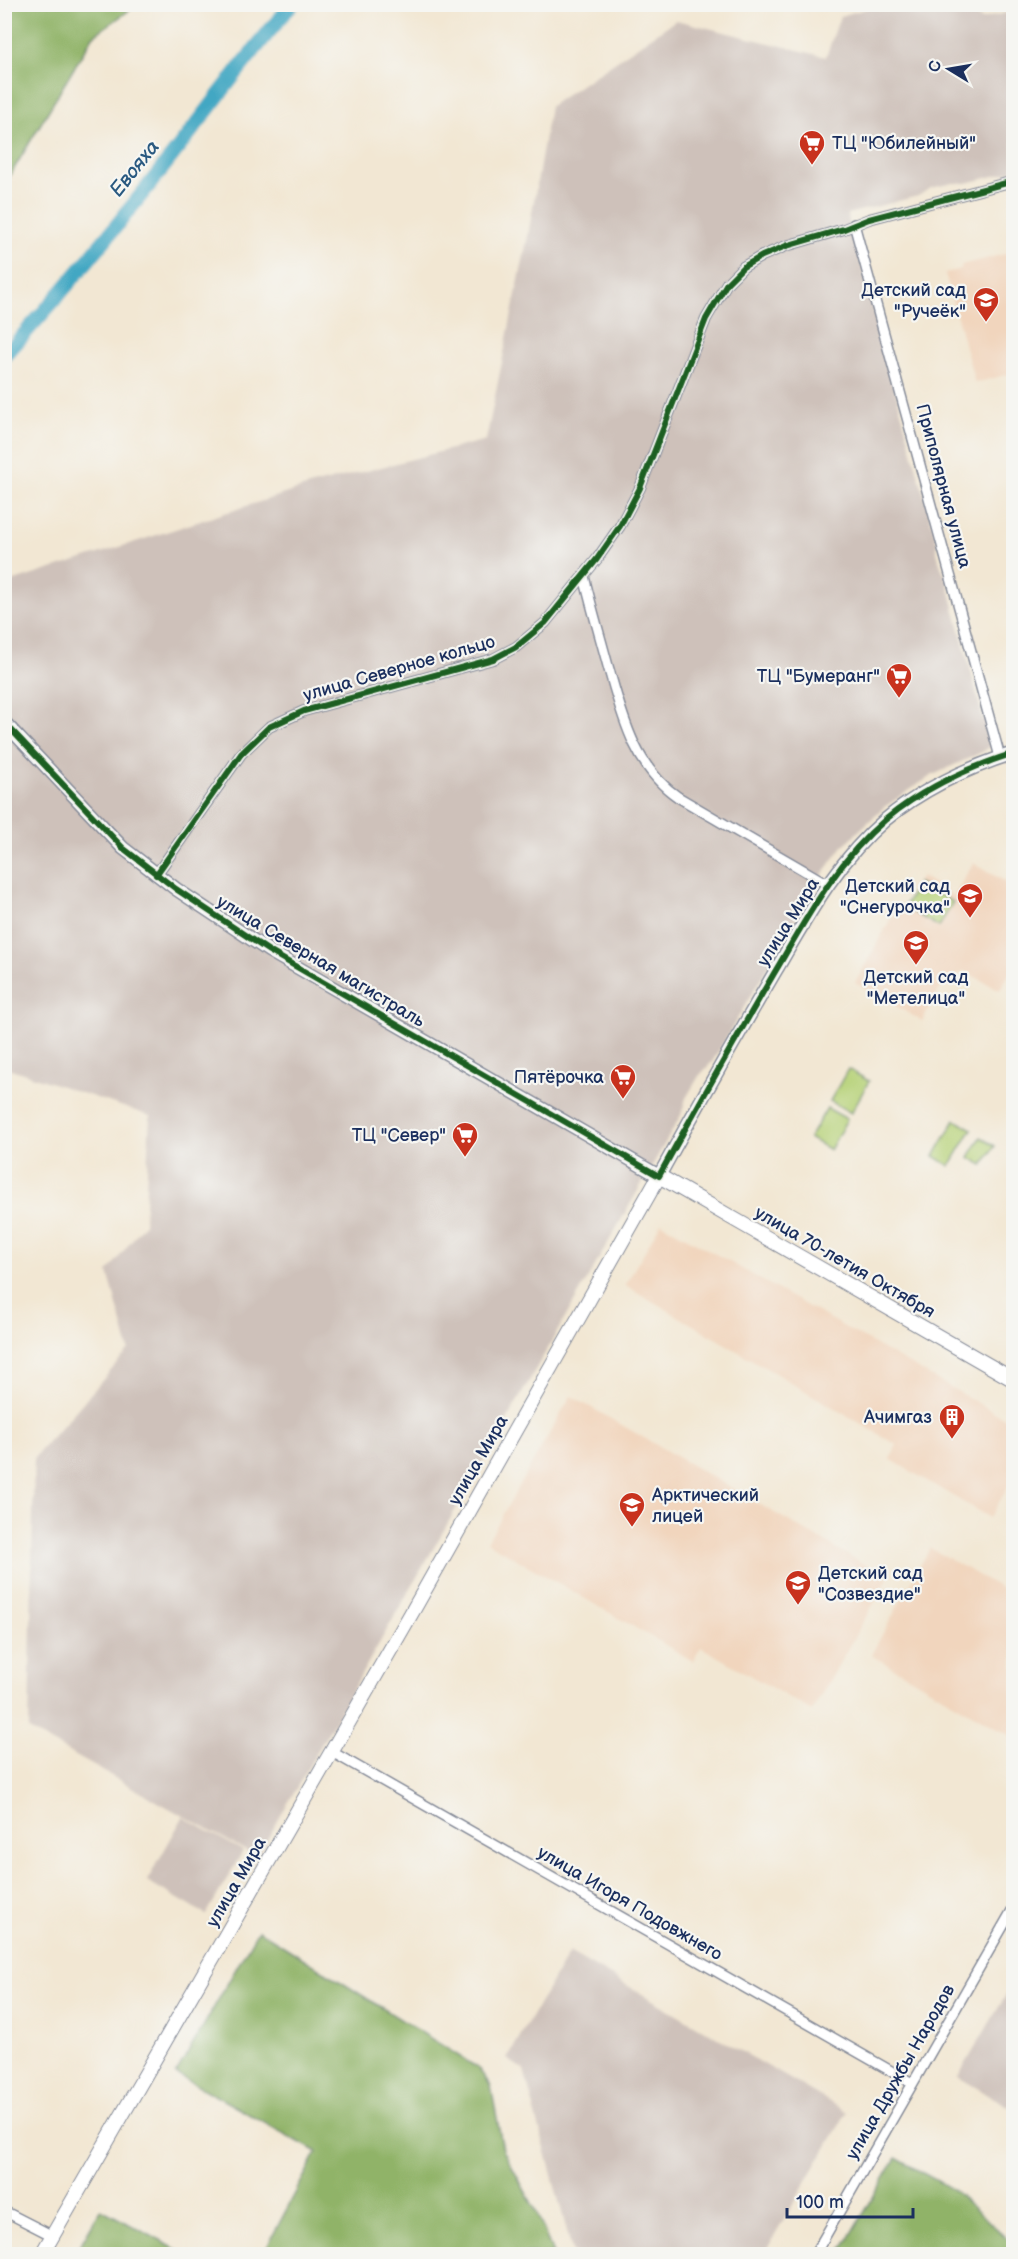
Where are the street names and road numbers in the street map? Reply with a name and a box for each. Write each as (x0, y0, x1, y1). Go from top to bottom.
street label: Приполярная улица (911, 402, 976, 571)
street label: улица Северное кольцо (301, 631, 497, 706)
street label: улица Мира (753, 874, 824, 970)
street label: улица Северная магистраль (213, 891, 429, 1032)
street label: улица 70-летия Октября (751, 1202, 939, 1323)
street label: улица Мира (444, 1411, 513, 1509)
street label: улица Мира (202, 1833, 271, 1931)
street label: улица Игоря Подовжнего (534, 1842, 726, 1965)
street label: улица Дружбы Народов (842, 1980, 960, 2164)

